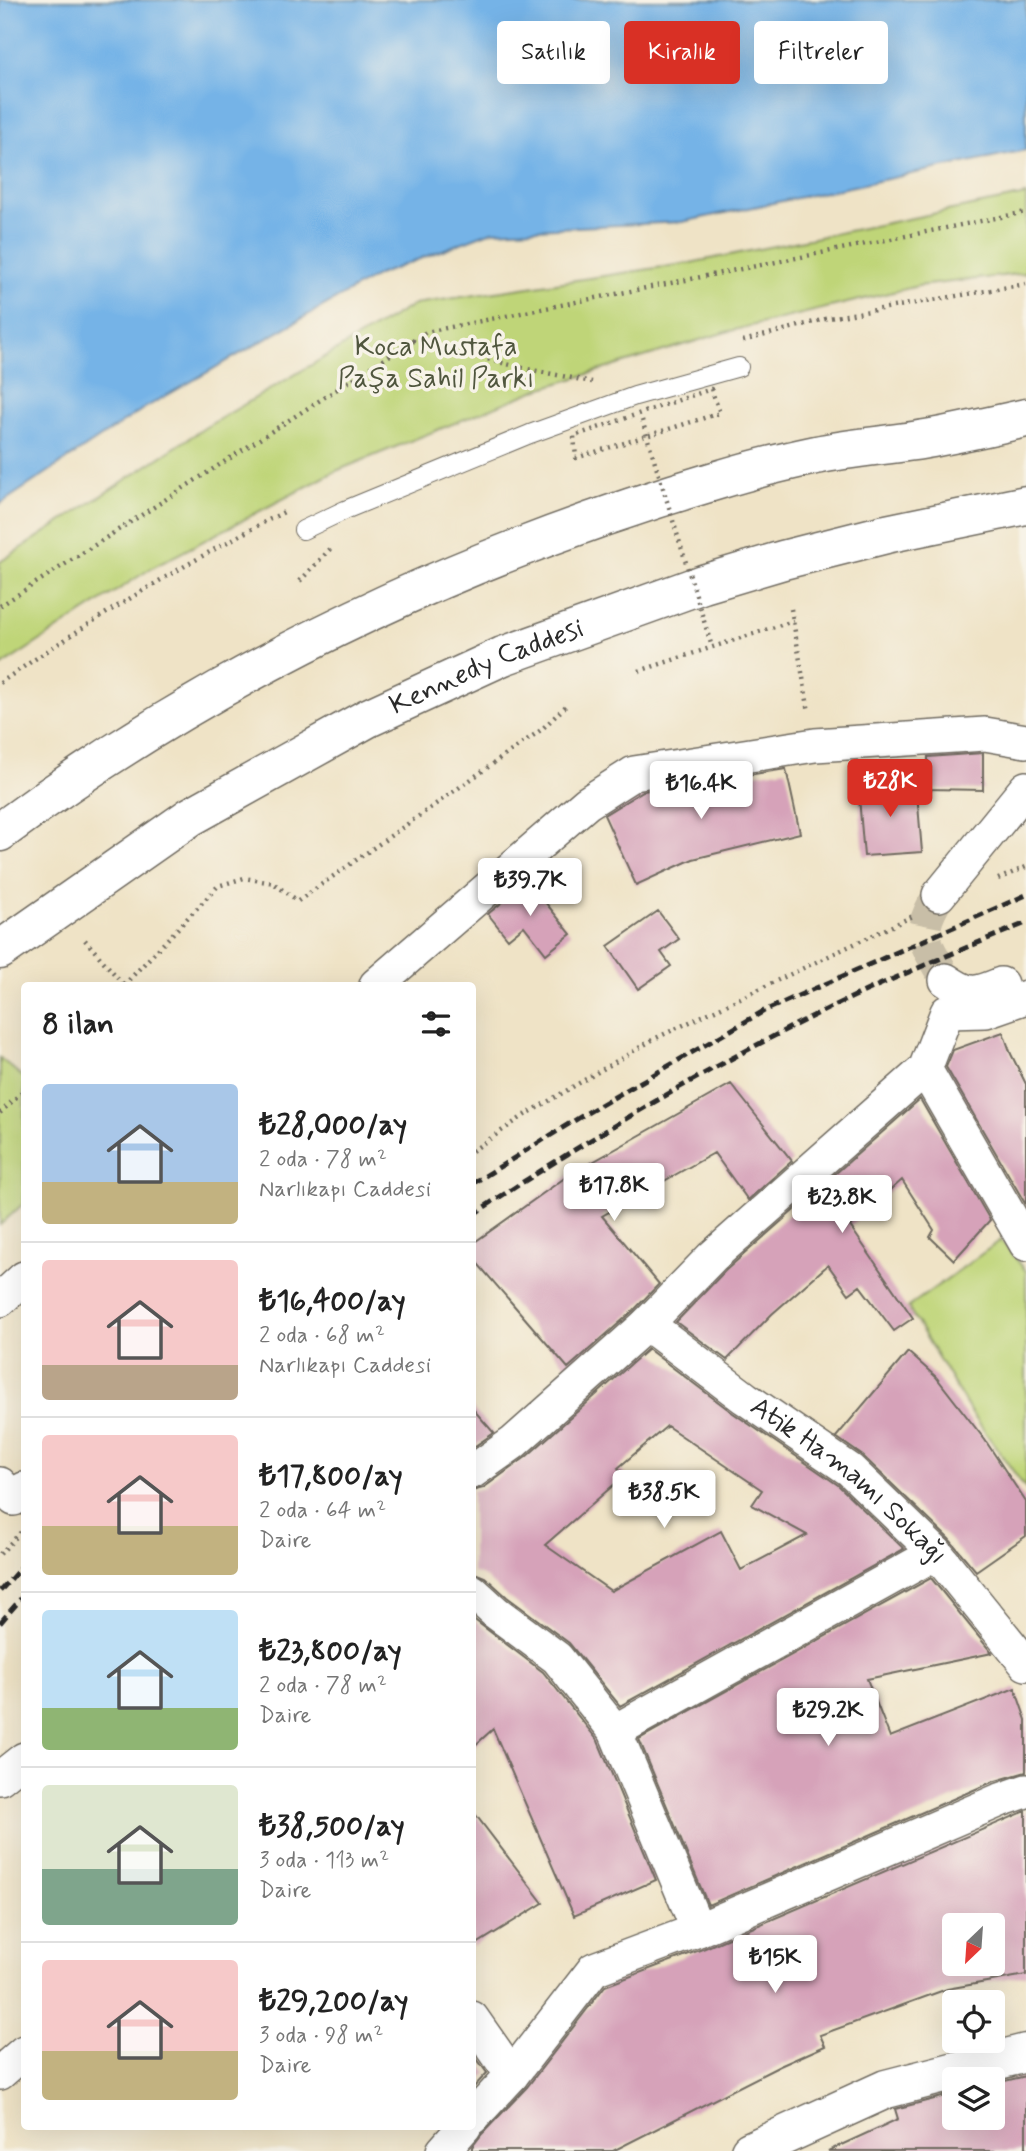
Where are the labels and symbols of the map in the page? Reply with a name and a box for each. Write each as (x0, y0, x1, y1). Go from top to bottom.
park label: Koca Mustafa Paşa Sahil Parkı (338, 329, 534, 398)
street label: Kennedy Caddesi (384, 610, 589, 724)
pin: ₺28K (849, 760, 931, 819)
pin: ₺16.4K (644, 762, 758, 821)
pin: ₺39.7K (473, 858, 587, 918)
pin: ₺17.8K (557, 1164, 671, 1223)
pin: ₺23.8K (785, 1176, 899, 1235)
street label: Atik Hamamı Sokağı (743, 1388, 956, 1572)
pin: ₺38.5K (607, 1470, 721, 1530)
pin: ₺29.2K (771, 1688, 885, 1748)
north arrow (942, 1913, 1004, 1976)
pin: ₺15K (734, 1936, 816, 1995)

